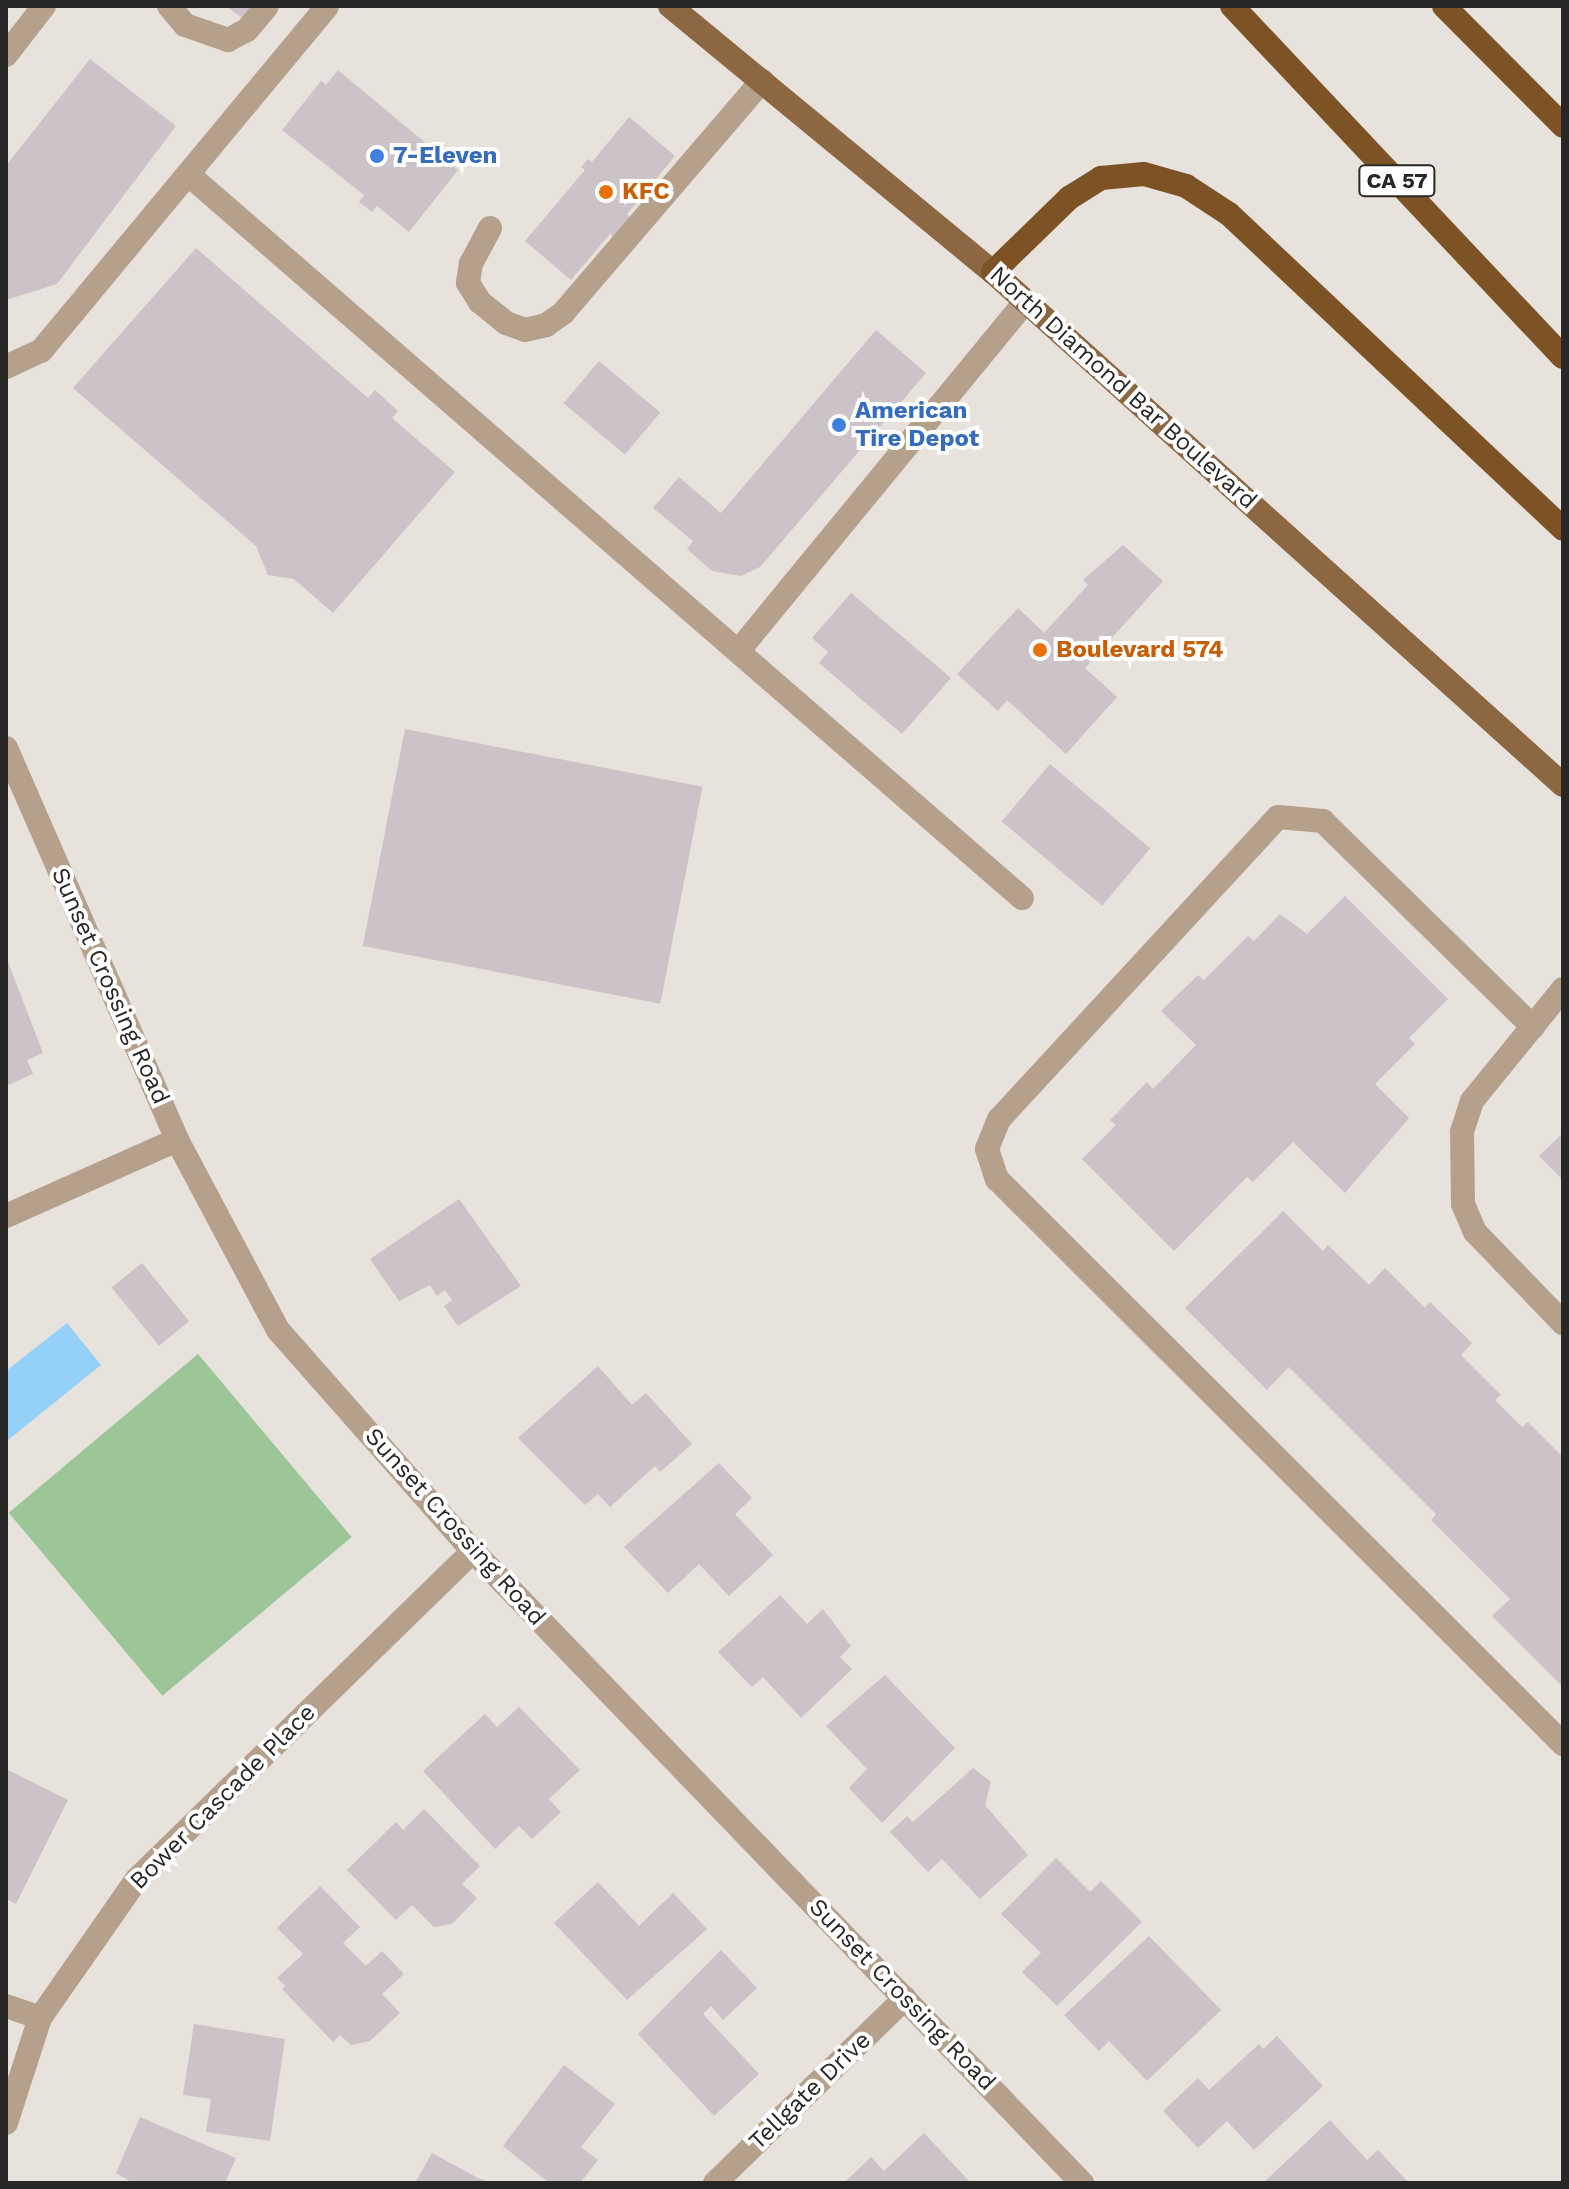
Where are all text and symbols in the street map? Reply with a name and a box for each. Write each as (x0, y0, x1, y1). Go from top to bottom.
place label: 7-Eleven (393, 142, 497, 170)
marker: 7-Eleven (368, 147, 386, 165)
road number: CA 57 (1357, 163, 1437, 199)
place label: KFC (622, 178, 670, 206)
marker: KFC (597, 183, 615, 201)
street label: North Diamond Bar Boulevard (983, 260, 1263, 516)
place label: American Tire Depot (855, 397, 979, 453)
marker: American Tire Depot (830, 416, 848, 434)
place label: Boulevard 574 (1056, 636, 1224, 664)
marker: Boulevard 574 (1031, 641, 1049, 659)
street label: Sunset Crossing Road (45, 863, 175, 1109)
street label: Sunset Crossing Road (359, 1422, 551, 1632)
street label: Bower Cascade Place (124, 1698, 322, 1896)
street label: Sunset Crossing Road (803, 1893, 1001, 2097)
street label: Tellgate Drive (743, 2026, 877, 2156)

